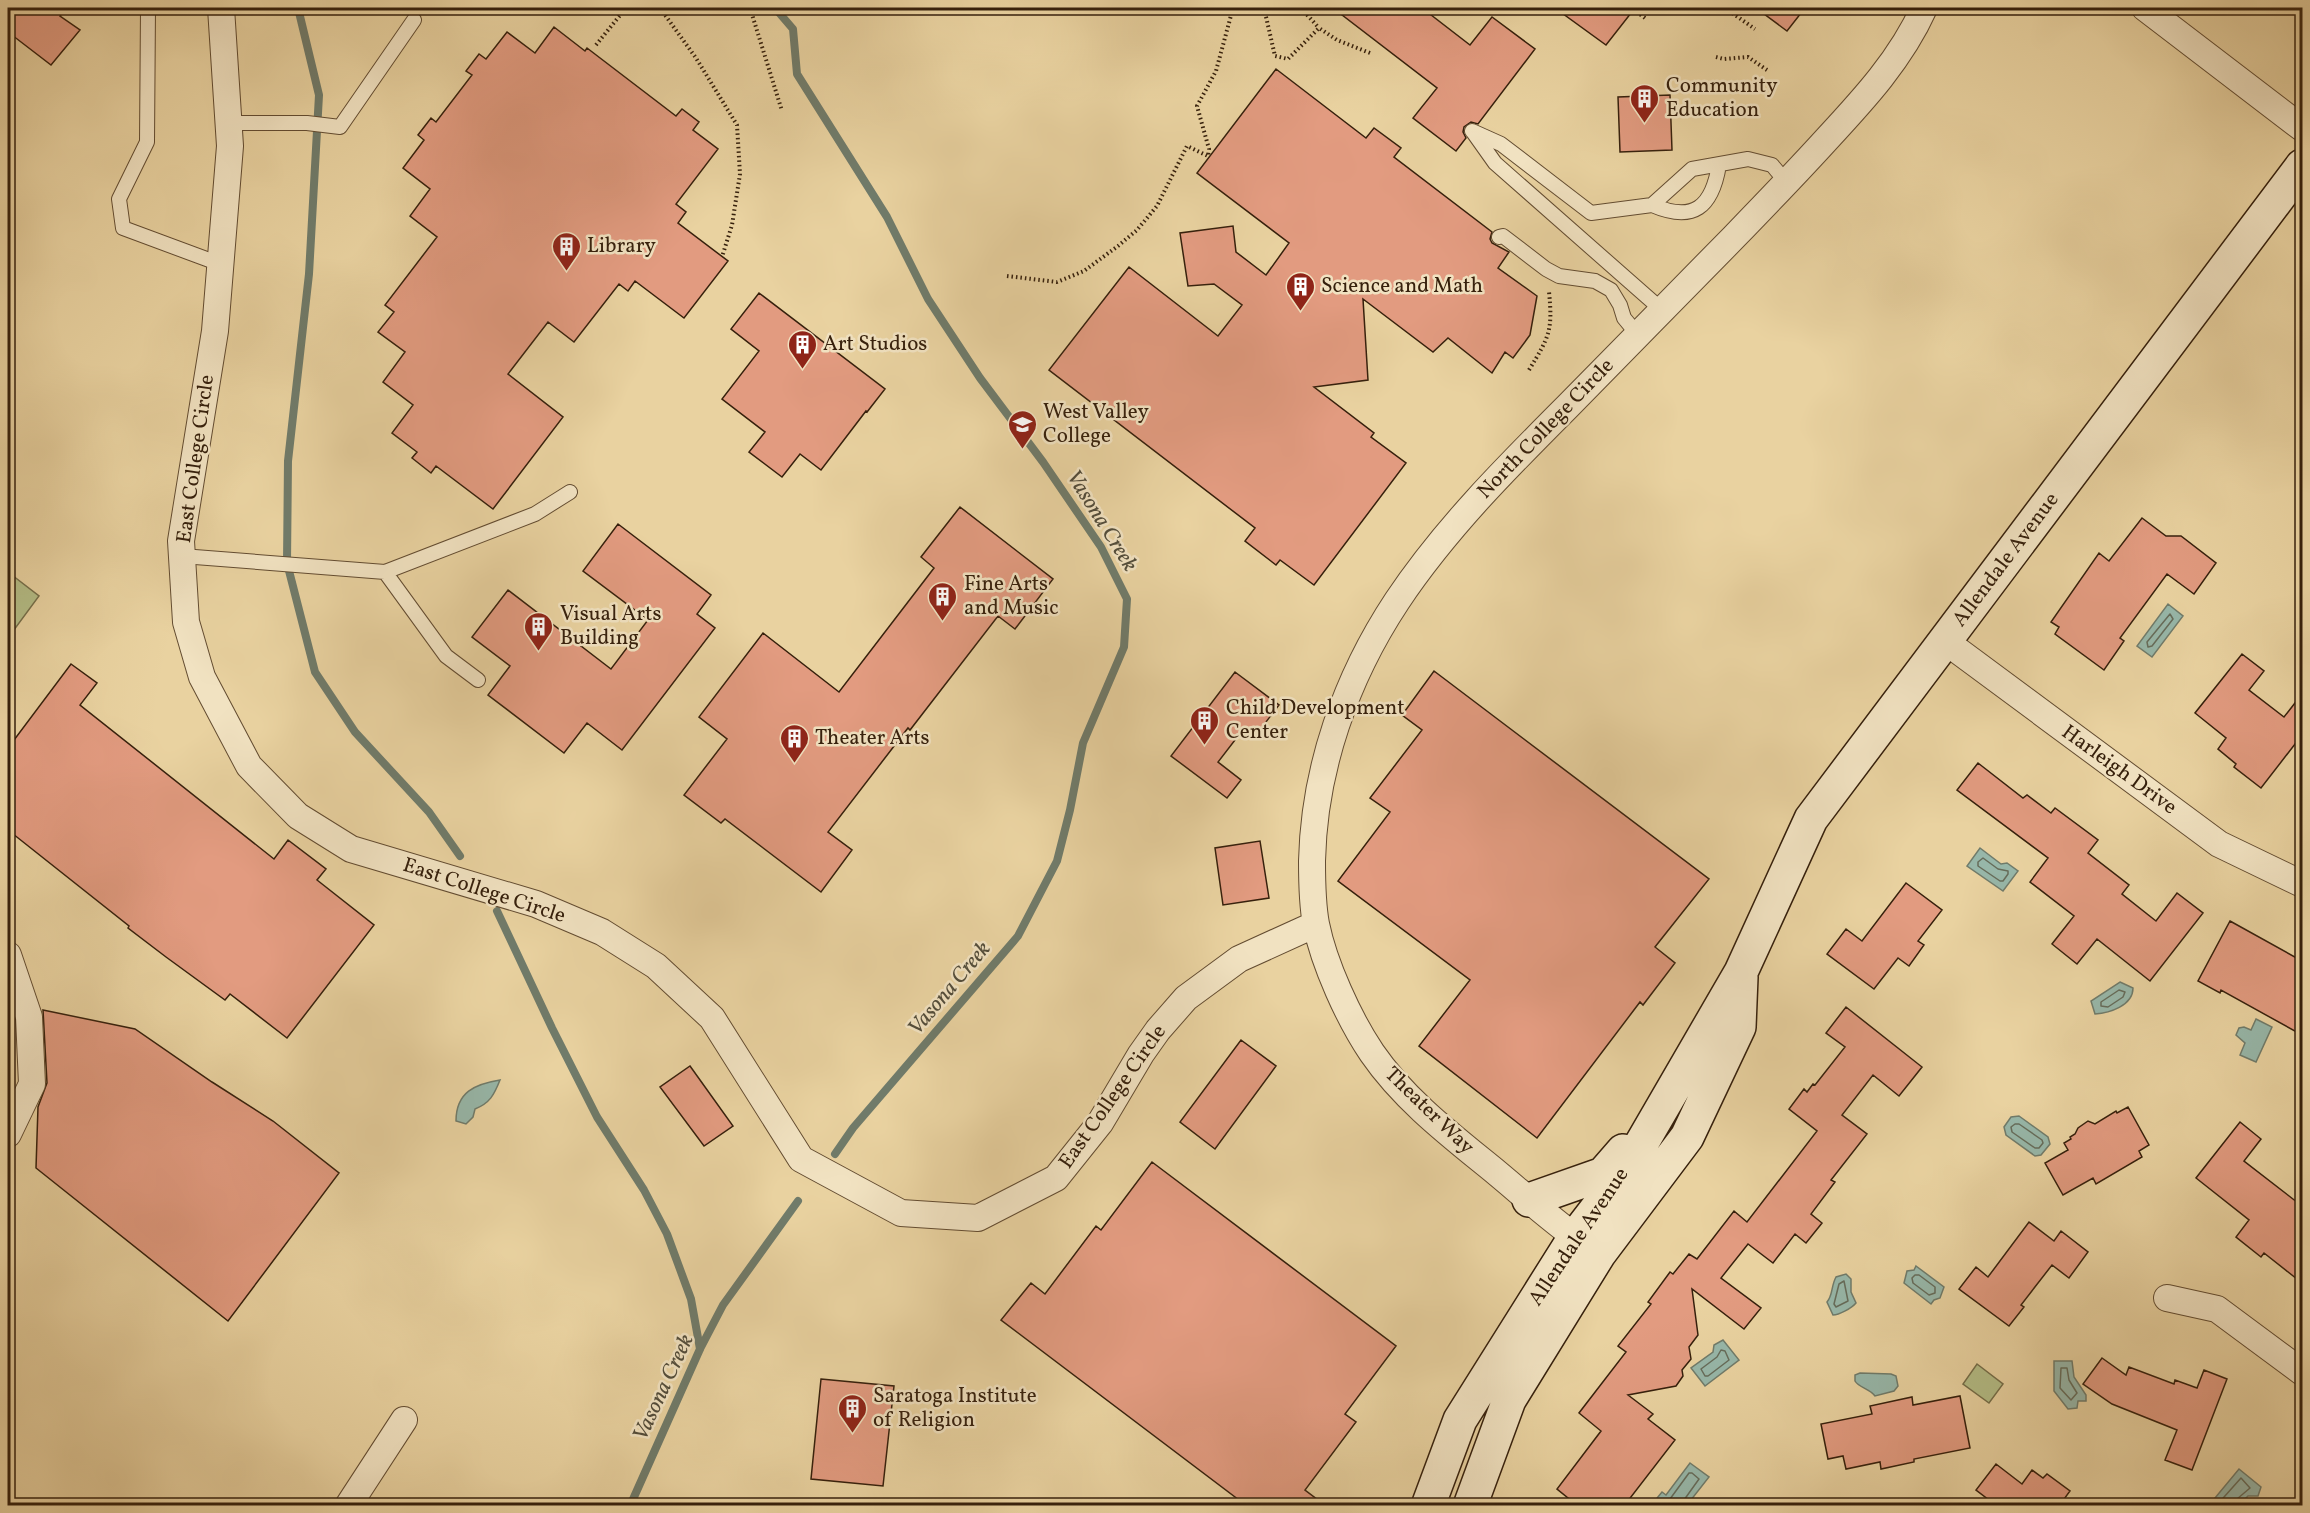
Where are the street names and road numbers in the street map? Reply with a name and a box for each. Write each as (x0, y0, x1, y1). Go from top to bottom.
street label: North College Circle (1471, 352, 1621, 506)
street label: East College Circle (170, 373, 222, 545)
street label: Allendale Avenue (1946, 487, 2066, 633)
street label: Harleigh Drive (2055, 718, 2183, 822)
street label: East College Circle (399, 851, 569, 931)
street label: East College Circle (1052, 1019, 1174, 1175)
street label: Theater Way (1378, 1061, 1481, 1162)
street label: Allendale Avenue (1522, 1162, 1636, 1312)

